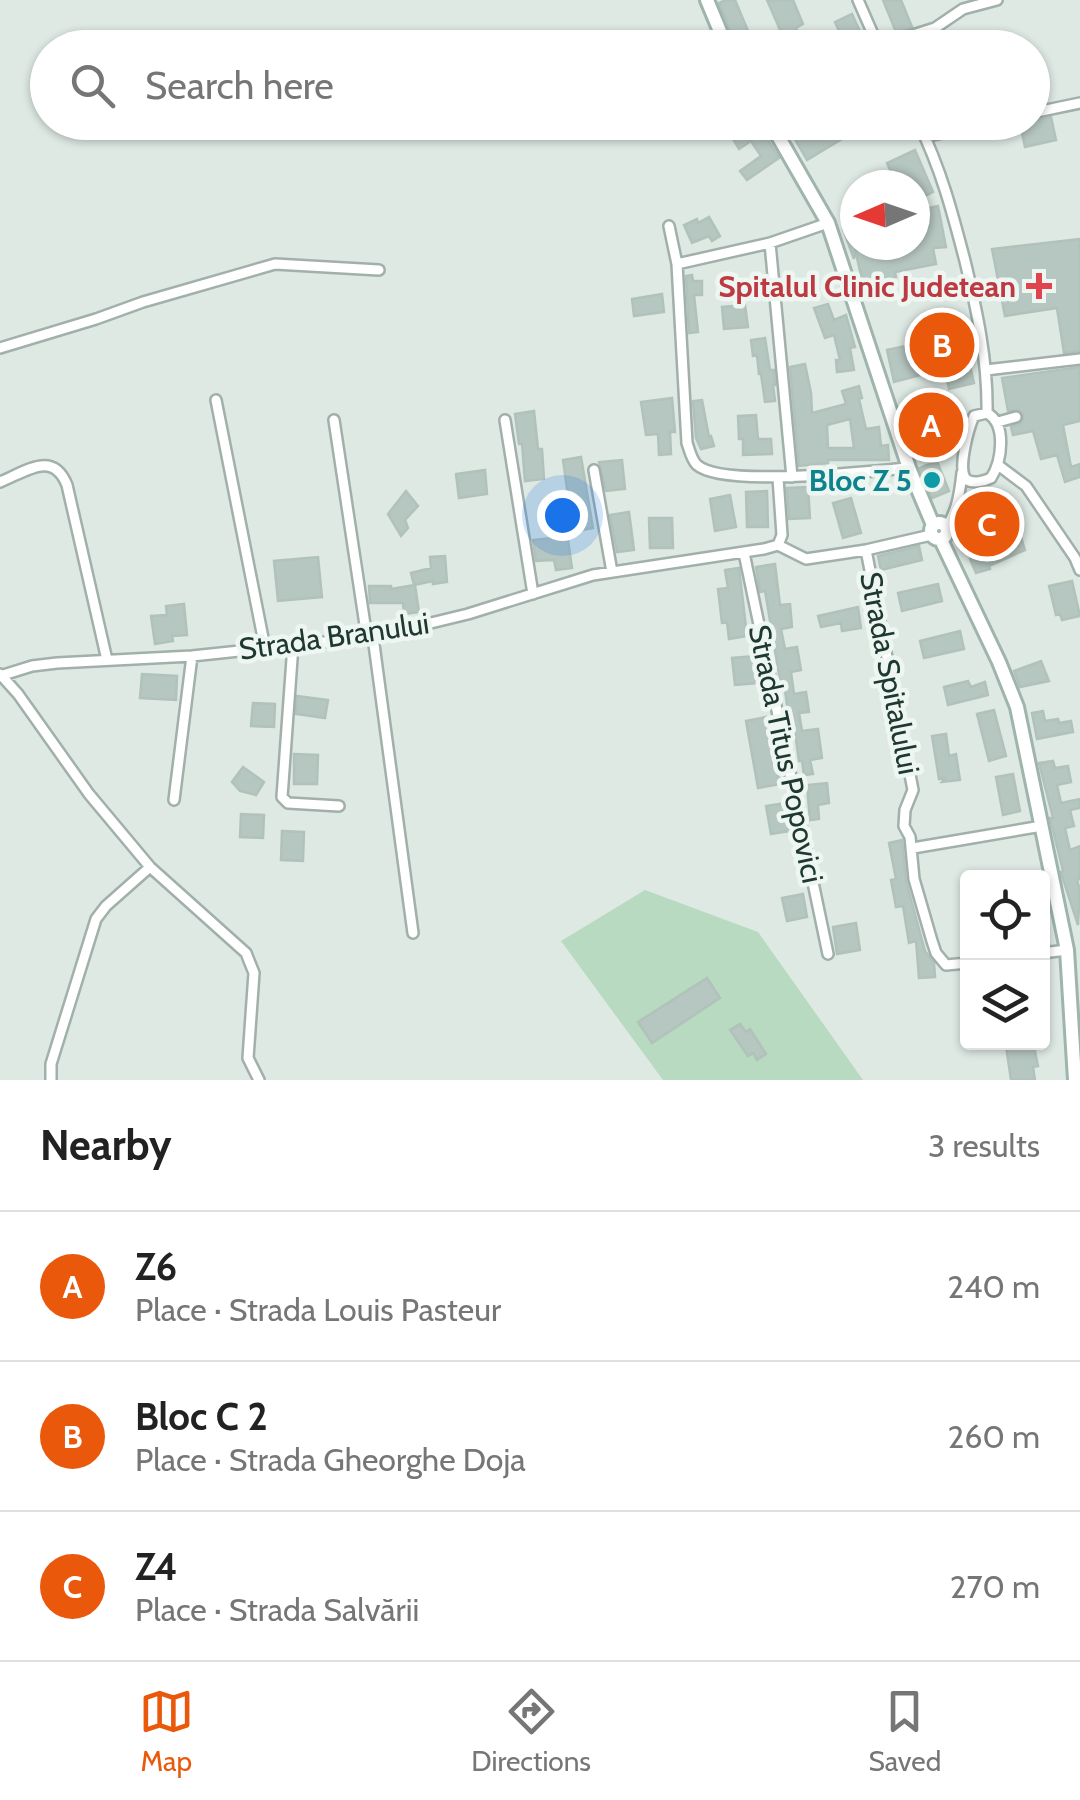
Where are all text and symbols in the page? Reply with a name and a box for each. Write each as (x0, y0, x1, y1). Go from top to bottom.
search box (30, 30, 1050, 140)
icon: search (65, 58, 120, 113)
text: Search here (145, 62, 334, 109)
north arrow (840, 170, 930, 260)
place label: Spitalul Clinic Judetean (718, 268, 1016, 305)
marker: Spitalul Clinic Judetean (1026, 273, 1052, 299)
pin: B (910, 308, 974, 382)
pin: A (898, 388, 964, 462)
place label: Bloc Z 5 (809, 462, 912, 499)
marker: Bloc Z 5 (921, 469, 943, 491)
pin: C (954, 486, 1020, 562)
your location (537, 490, 588, 541)
street label: Strada Spitalului (852, 569, 928, 777)
street label: Strada Branului (237, 604, 431, 668)
street label: Strada Titus Popovici (741, 622, 831, 886)
map controls (960, 870, 1050, 1050)
button: locate (960, 870, 1050, 960)
button: layers (960, 960, 1050, 1050)
text: Nearby (40, 1119, 172, 1171)
text: 3 results (928, 1126, 1040, 1165)
text: Z6 (135, 1243, 177, 1290)
text: A (62, 1267, 83, 1306)
text: 240 m (947, 1267, 1040, 1306)
text: Place · Strada Louis Pasteur (135, 1290, 501, 1329)
text: Bloc C 2 (135, 1393, 268, 1440)
text: B (62, 1417, 83, 1456)
text: 260 m (947, 1417, 1040, 1456)
text: Place · Strada Gheorghe Doja (135, 1440, 526, 1479)
text: Z4 (135, 1543, 178, 1590)
text: C (63, 1567, 82, 1606)
text: 270 m (950, 1567, 1040, 1606)
text: Place · Strada Salvării (135, 1590, 419, 1629)
tab: Map (139, 1684, 194, 1778)
tab: Directions (471, 1684, 591, 1778)
tab: Saved (869, 1684, 941, 1778)

